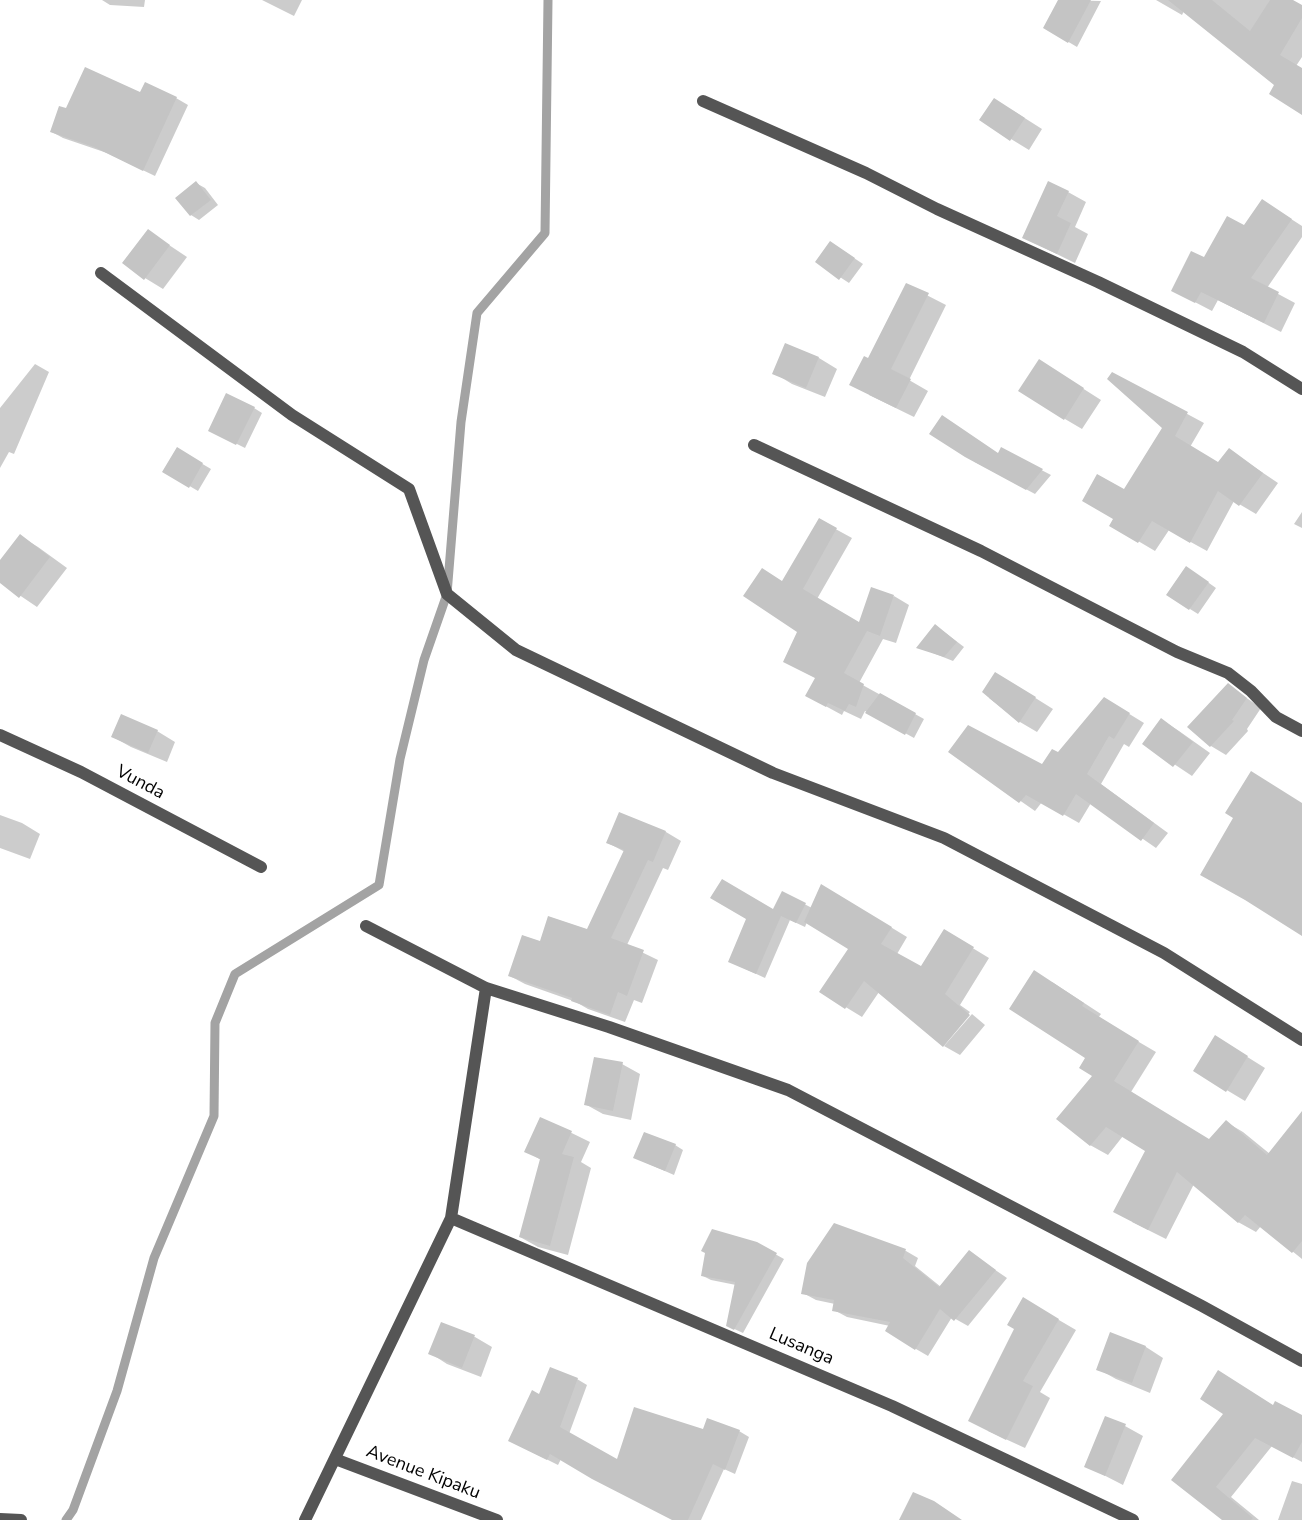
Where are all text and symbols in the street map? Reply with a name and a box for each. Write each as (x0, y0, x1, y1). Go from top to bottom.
street label: Vunda (112, 761, 168, 805)
street label: Lusanga (765, 1324, 837, 1370)
street label: Avenue Kipaku (363, 1441, 483, 1505)

